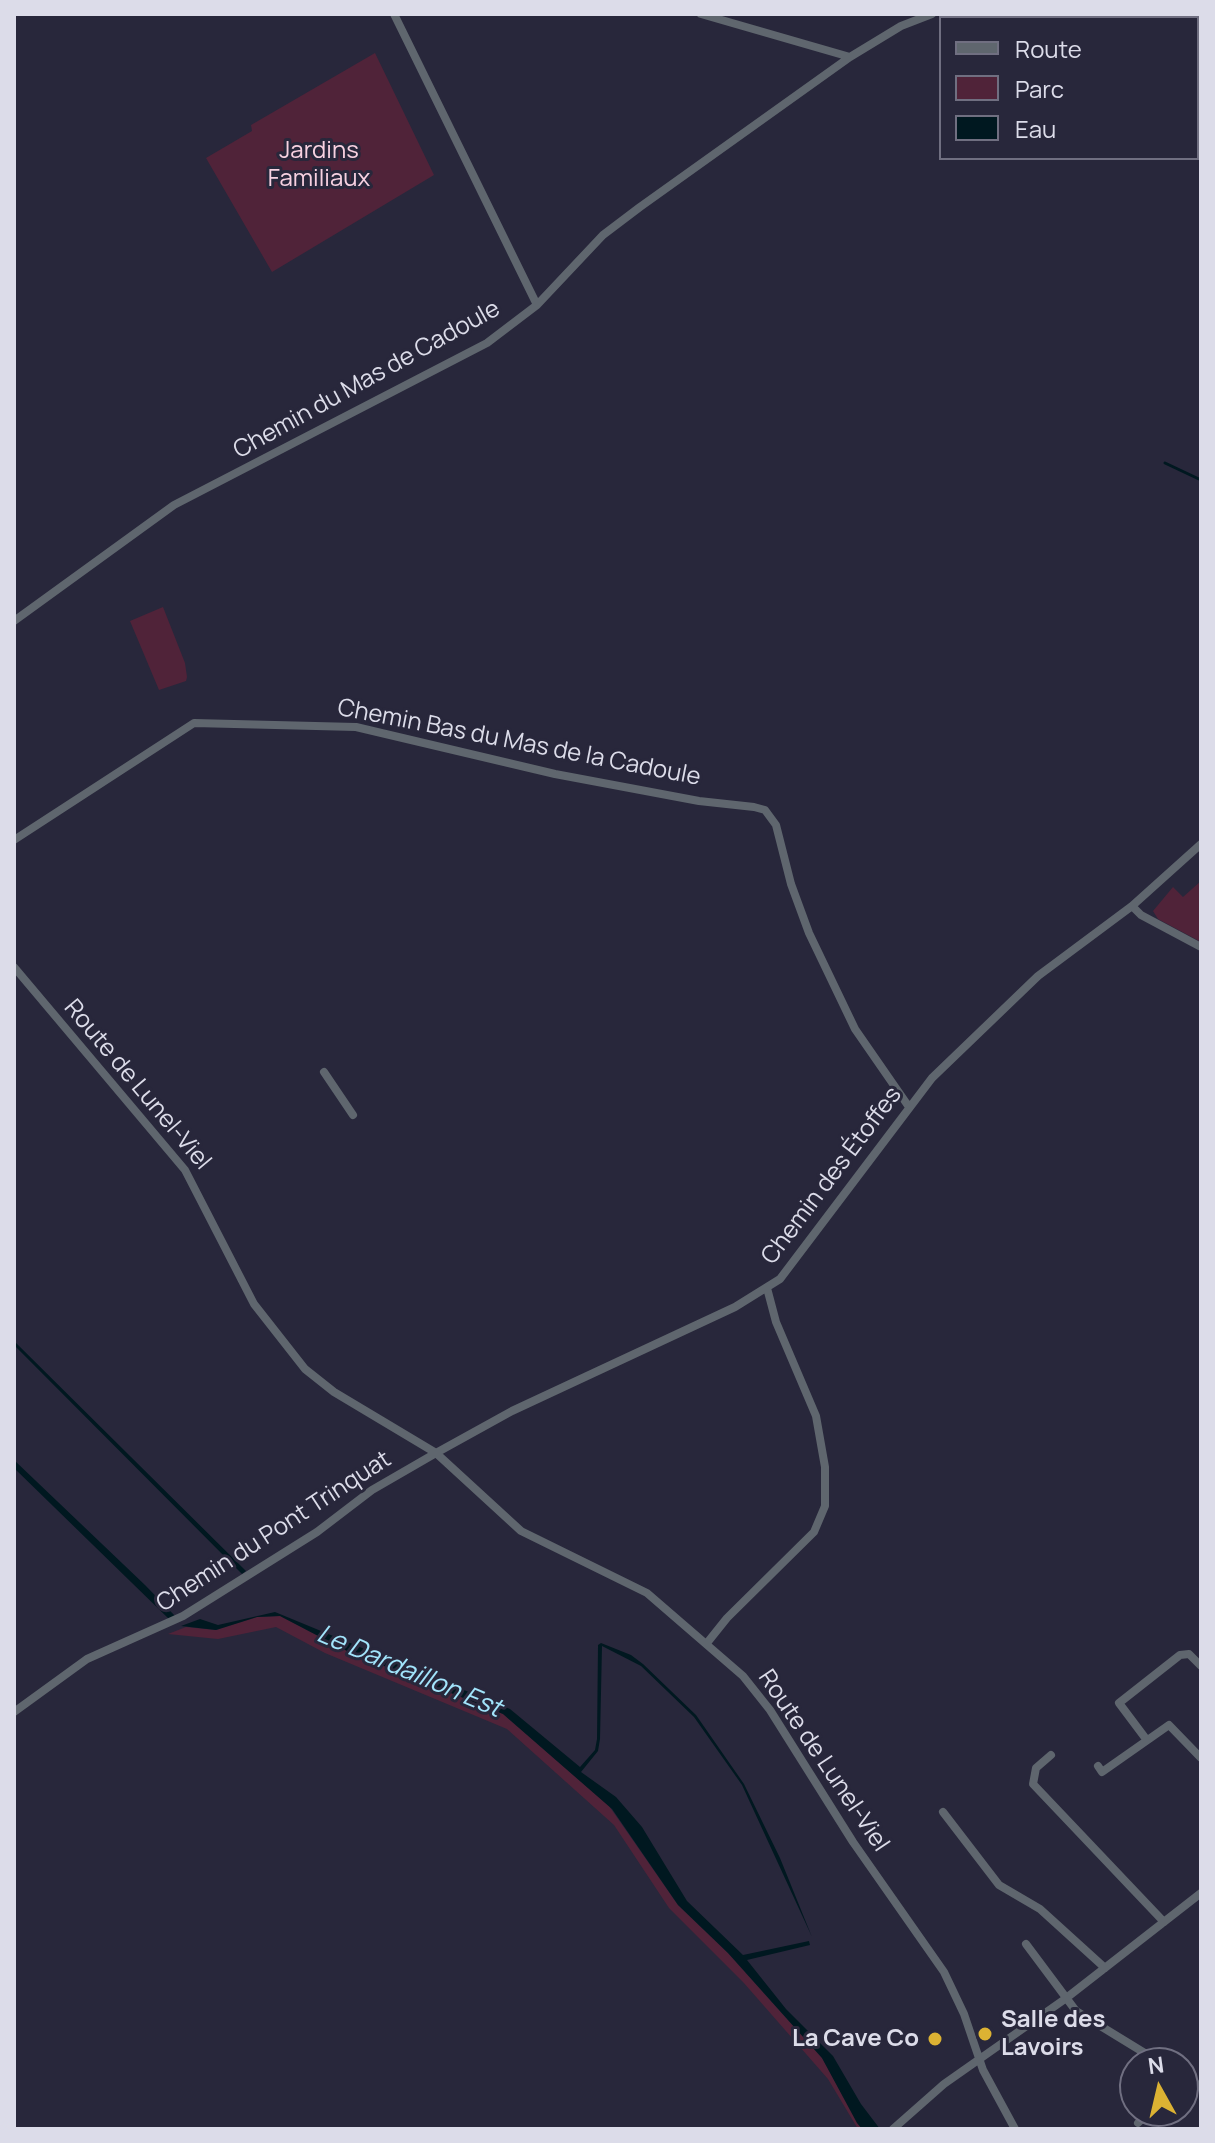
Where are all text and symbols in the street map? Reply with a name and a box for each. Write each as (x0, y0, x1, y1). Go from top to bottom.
legend (939, 16, 1199, 160)
text: Route (1015, 32, 1082, 65)
text: Parc (1015, 72, 1064, 105)
text: Eau (1015, 112, 1056, 145)
park label: Jardins Familiaux (268, 137, 370, 193)
street label: Chemin du Mas de Cadoule (229, 295, 505, 465)
street label: Chemin Bas du Mas de la Cadoule (335, 694, 703, 792)
street label: Route de Lunel-Viel (57, 994, 217, 1176)
street label: Chemin des Étoffes (756, 1082, 908, 1270)
street label: Chemin du Pont Trinquat (151, 1445, 397, 1619)
water label: Le Dardaillon Est (312, 1619, 506, 1725)
street label: Route de Lunel-Viel (751, 1665, 895, 1857)
place label: Salle des Lavoirs (1001, 2006, 1106, 2062)
place label: La Cave Co (792, 2025, 919, 2053)
marker: Salle des Lavoirs (976, 2025, 994, 2043)
marker: La Cave Co (926, 2030, 944, 2048)
north arrow (1119, 2047, 1199, 2127)
text: N (1146, 2049, 1166, 2081)

